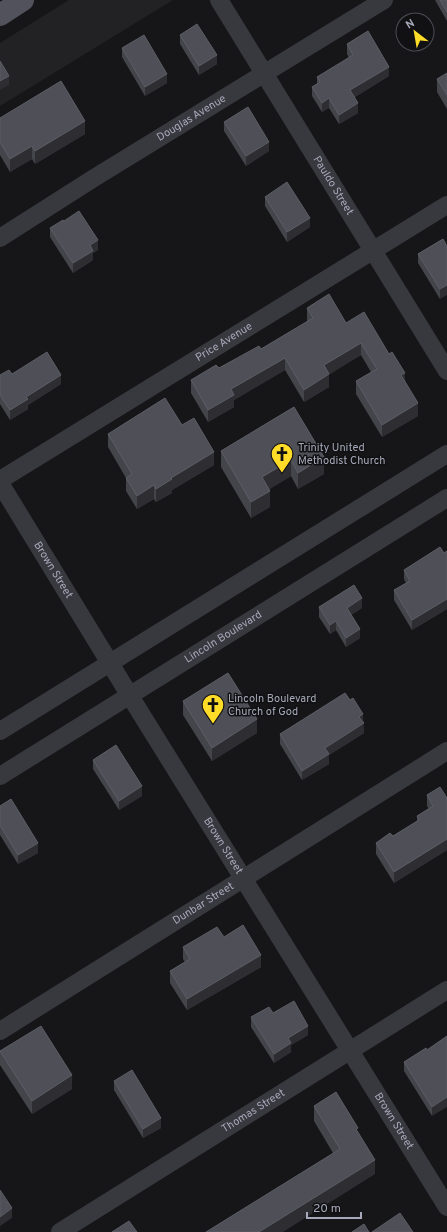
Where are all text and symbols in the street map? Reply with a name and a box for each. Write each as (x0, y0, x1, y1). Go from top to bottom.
north arrow (395, 12, 435, 52)
text: N (403, 16, 417, 32)
street label: Douglas Avenue (154, 92, 229, 145)
street label: Pauldo Street (310, 154, 357, 218)
street label: Price Avenue (193, 319, 255, 365)
church icon: Trinity United Methodist Church (269, 441, 295, 474)
place label: Trinity United Methodist Church (298, 441, 385, 468)
street label: Brown Street (30, 539, 76, 601)
street label: Lincoln Boulevard (182, 608, 265, 666)
church icon: Lincoln Boulevard Church of God (200, 692, 226, 725)
place label: Lincoln Boulevard Church of God (228, 692, 316, 719)
street label: Brown Street (200, 815, 246, 877)
street label: Dunbar Street (170, 879, 237, 928)
street label: Thomas Street (219, 1086, 288, 1136)
street label: Brown Street (371, 1090, 417, 1152)
scale bar (307, 1194, 361, 1220)
text: 20 m (313, 1201, 341, 1217)

